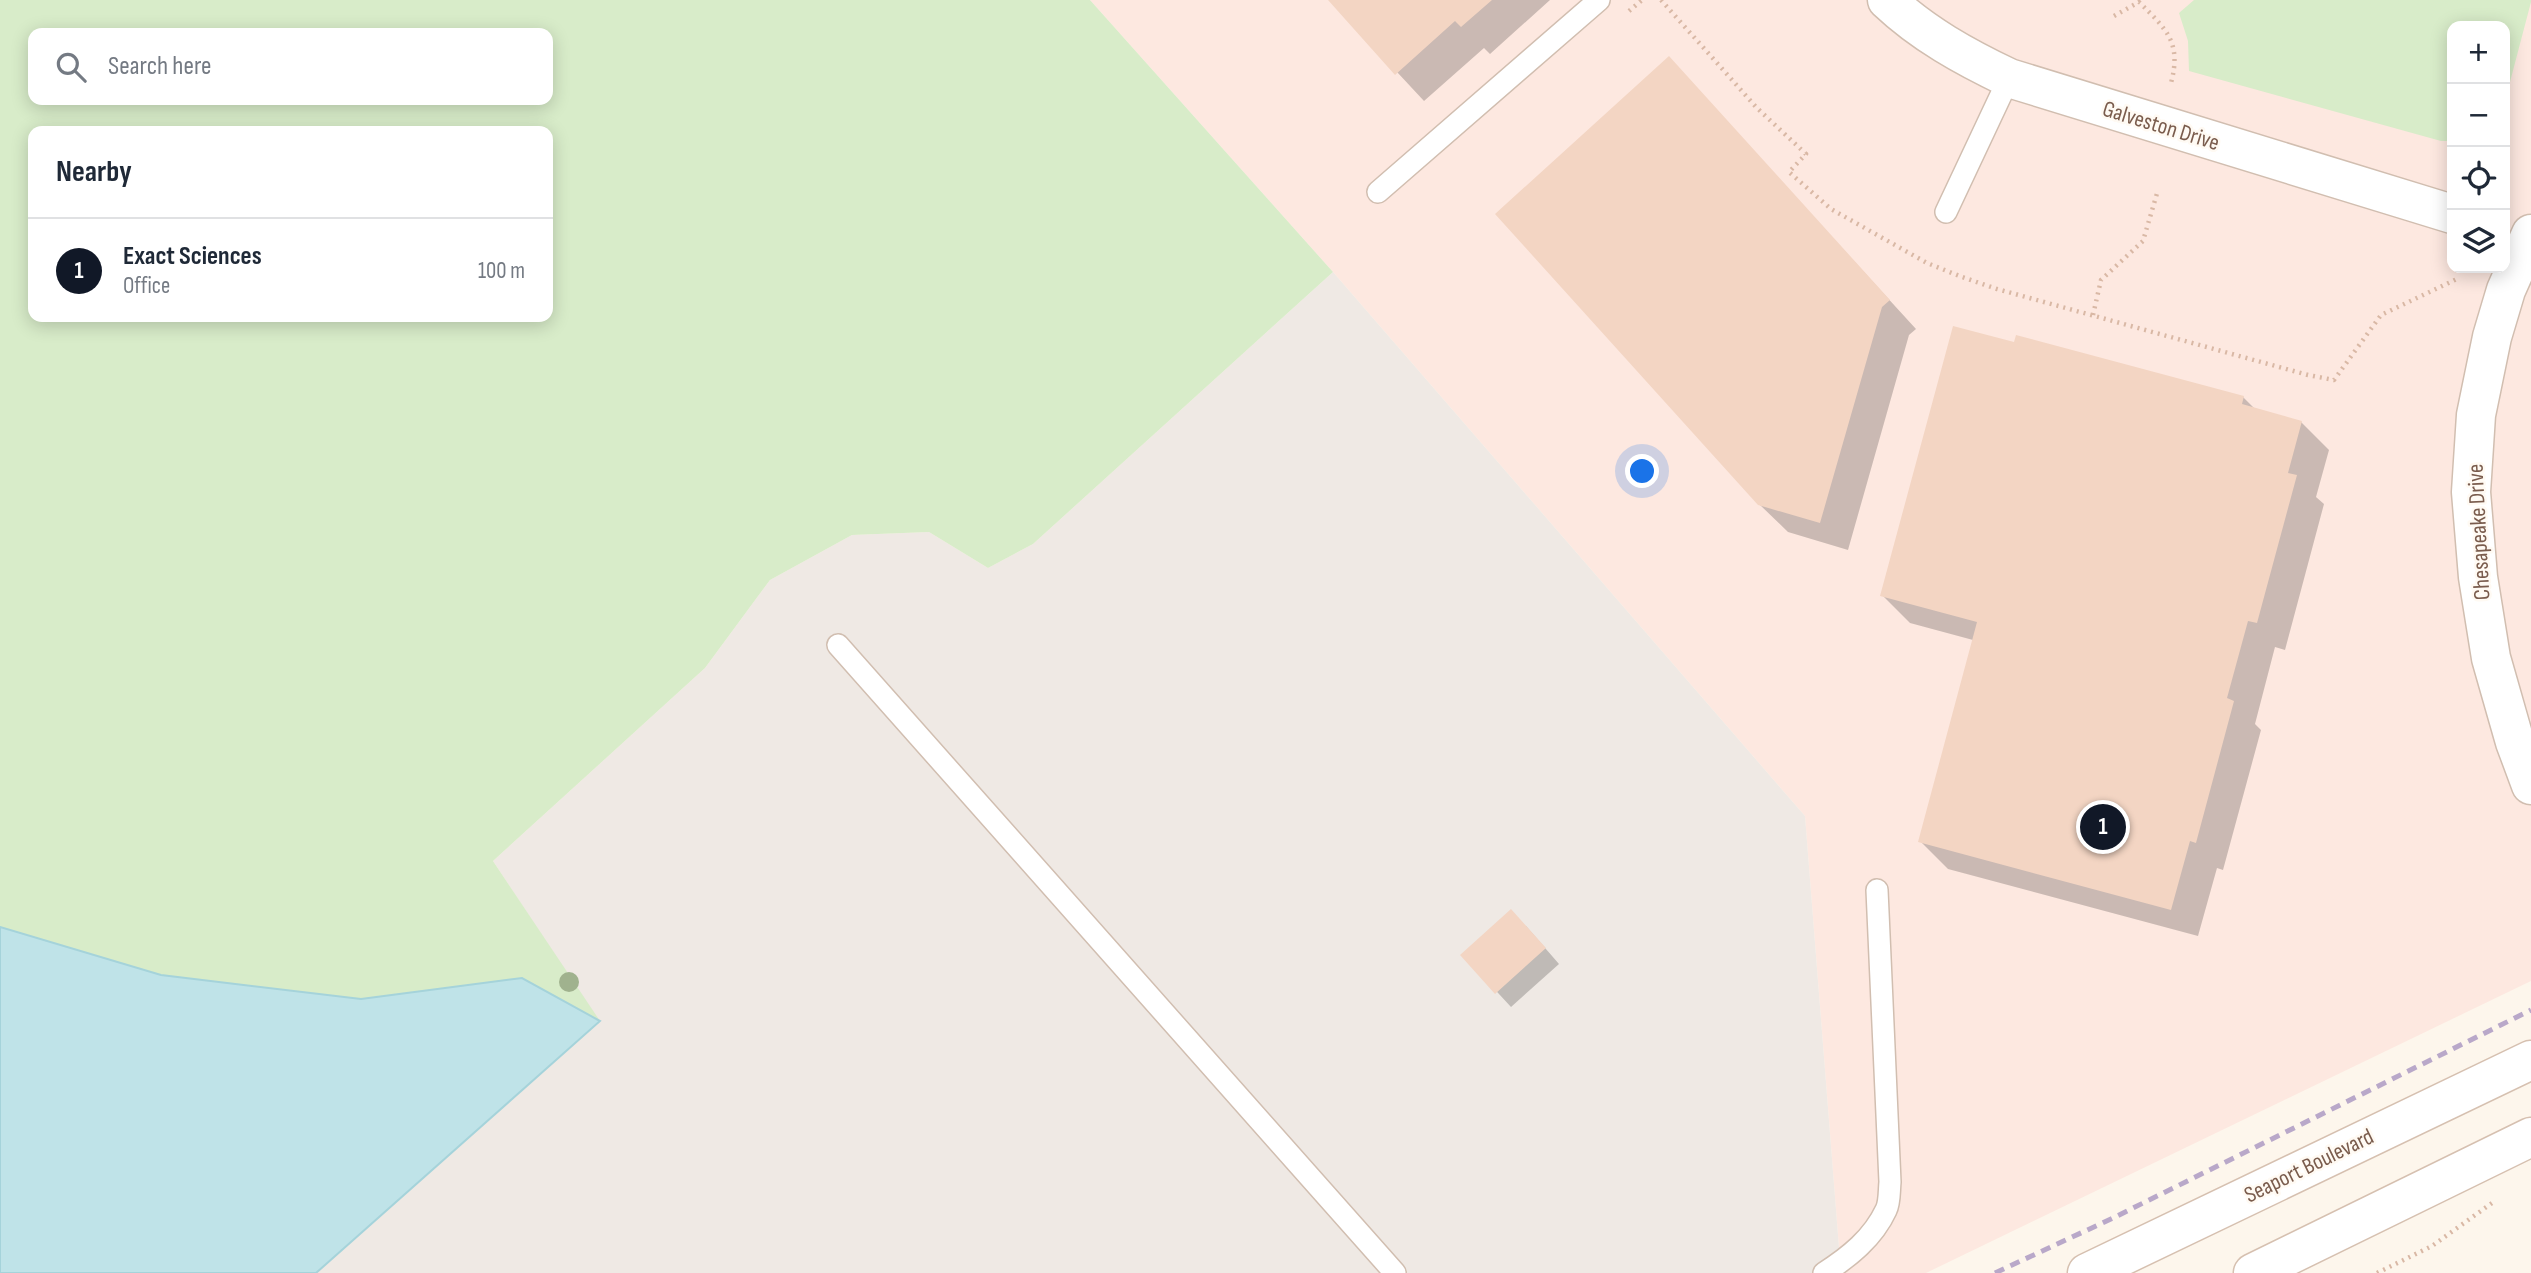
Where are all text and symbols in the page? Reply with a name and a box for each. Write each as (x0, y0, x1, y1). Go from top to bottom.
map controls (2447, 21, 2510, 273)
button: + (2447, 21, 2510, 84)
search box (28, 28, 553, 105)
icon: search (52, 48, 90, 86)
text: Search here (108, 51, 211, 82)
button: − (2447, 84, 2510, 147)
street label: Galveston Drive (2099, 95, 2223, 157)
button: locate (2447, 147, 2510, 210)
text: Nearby (56, 154, 132, 190)
button: layers (2447, 210, 2510, 273)
text: Exact Sciences (123, 241, 262, 272)
text: 1 (74, 257, 84, 285)
text: 100 m (478, 257, 525, 285)
text: Office (123, 272, 170, 300)
your location (1625, 454, 1659, 488)
street label: Chesapeake Drive (2461, 463, 2497, 601)
pin: 1 (2080, 801, 2126, 853)
street label: Seaport Boulevard (2240, 1123, 2378, 1209)

